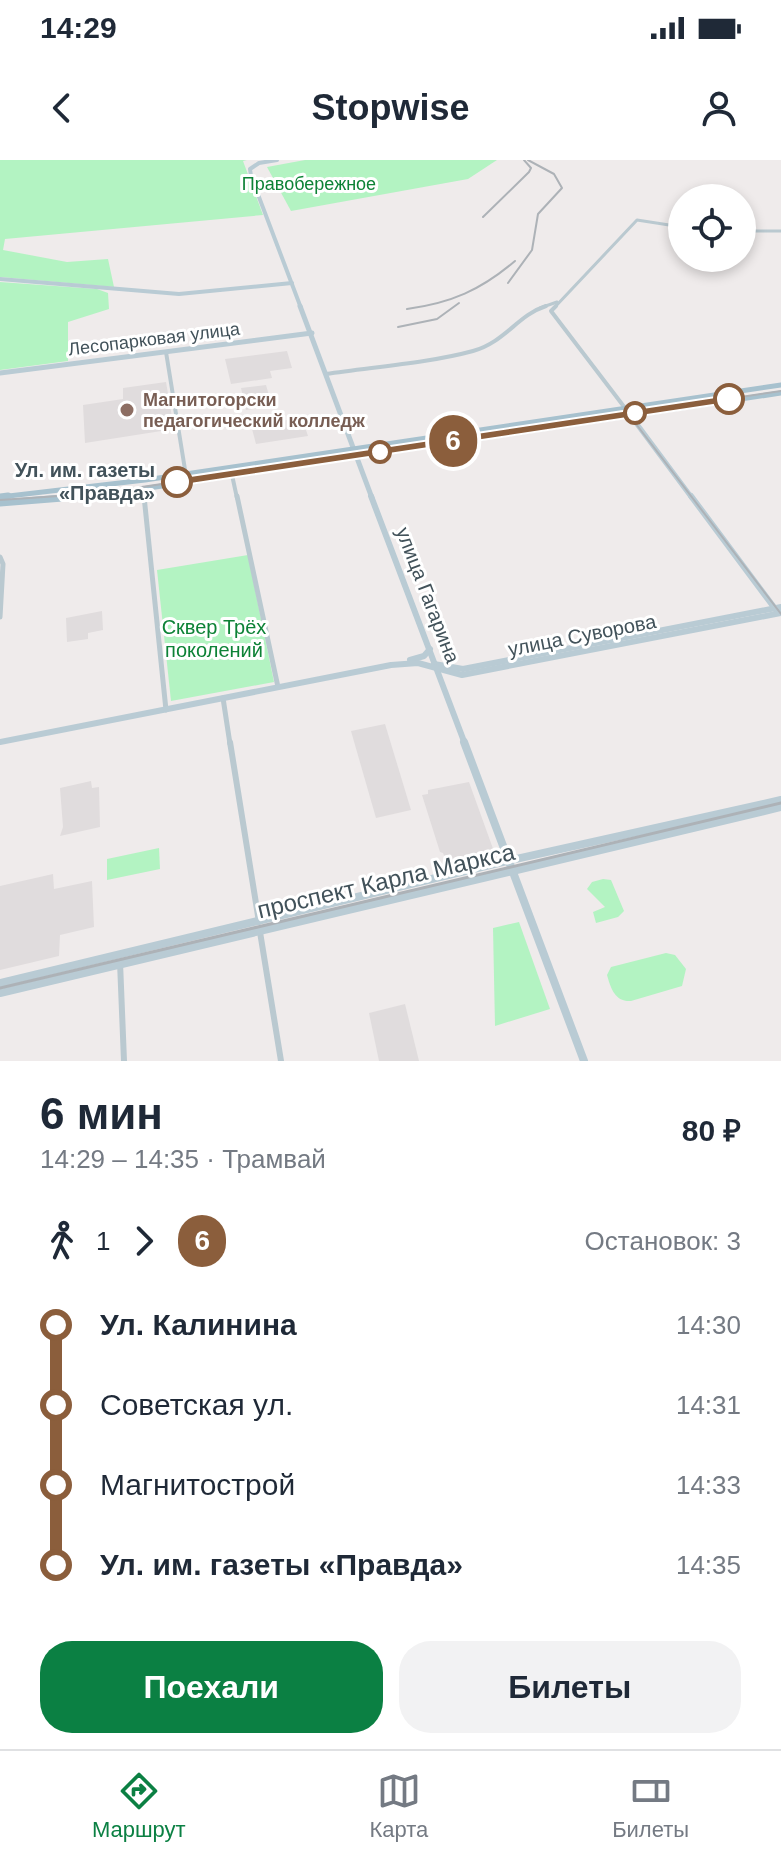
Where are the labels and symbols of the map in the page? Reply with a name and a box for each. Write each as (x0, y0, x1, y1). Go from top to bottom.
park label: Правобережное (242, 174, 376, 194)
street label: Лесопарковая улица (67, 318, 242, 359)
unlabelled marker (714, 384, 744, 414)
place label: Магнитогорски педагогический колледж (143, 390, 365, 431)
marker: Магнитогорски педагогический колледж (118, 401, 136, 419)
unlabelled marker (624, 402, 646, 424)
line badge: 6 (427, 415, 479, 467)
unlabelled marker (369, 441, 391, 463)
place label: Ул. им. газеты «Правда» (15, 459, 155, 504)
marker: Ул. им. газеты «Правда» (162, 467, 192, 497)
street label: улица Гагарина (392, 524, 464, 667)
street label: улица Суворова (506, 610, 659, 660)
park label: Сквер Трёх поколений (162, 616, 266, 661)
street label: проспект Карла Маркса (255, 838, 518, 923)

